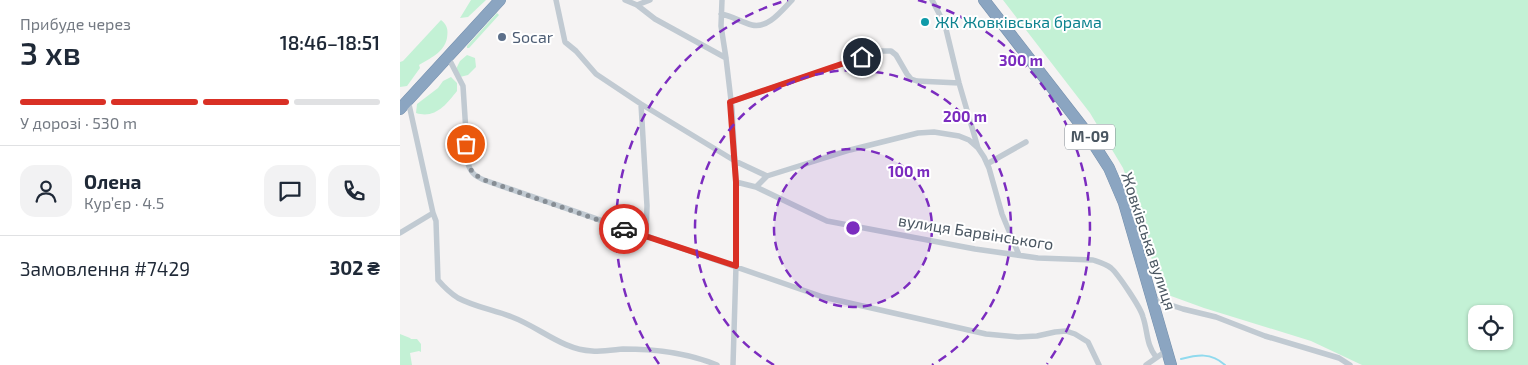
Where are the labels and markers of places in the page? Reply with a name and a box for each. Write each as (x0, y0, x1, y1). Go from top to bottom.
place label: ЖК Жовківська брама (935, 12, 1102, 31)
marker: ЖК Жовківська брама (919, 16, 931, 28)
place label: Socar (512, 27, 554, 46)
marker: Socar (496, 31, 508, 43)
pin (841, 36, 883, 78)
pin (445, 123, 487, 165)
centre of rings (844, 219, 862, 237)

